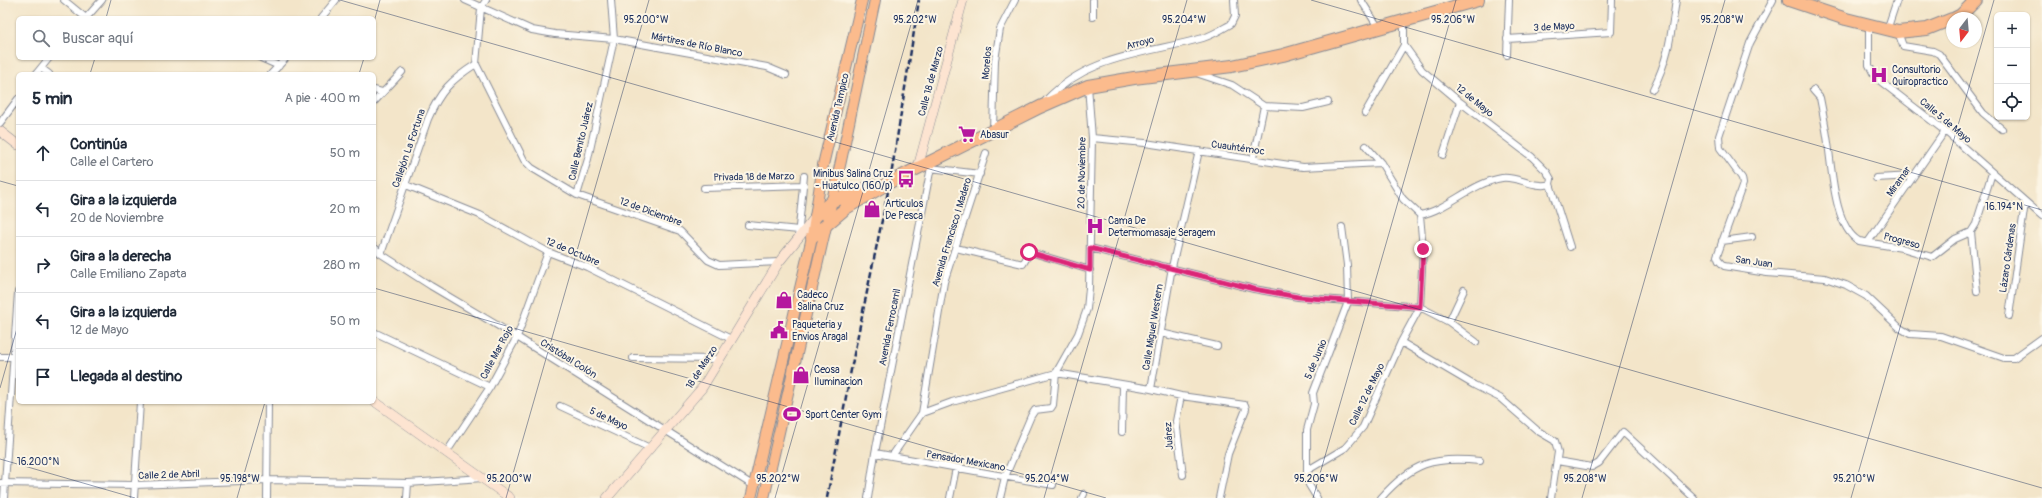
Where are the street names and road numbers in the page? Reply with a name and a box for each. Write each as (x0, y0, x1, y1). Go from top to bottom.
street label: 3 de Mayo (1533, 20, 1576, 34)
street label: Mártires de Río Blanco (650, 30, 744, 60)
street label: Arroyo (1125, 33, 1156, 52)
street label: Calle 18 de Marzo (916, 44, 946, 118)
street label: Morelos (980, 46, 994, 80)
street label: Avenida Tampico (824, 71, 852, 143)
street label: 12 de Mayo (1453, 82, 1496, 120)
street label: Calle 5 de Mayo (1917, 96, 1974, 146)
street label: Calle Benito Juárez (566, 101, 596, 182)
street label: Callejón La Fortuna (390, 107, 428, 189)
street label: 20 de Noviembre (1075, 137, 1089, 209)
street label: Cuauhtémoc (1210, 138, 1265, 158)
street label: Miramar (1884, 164, 1914, 199)
street label: Privada 18 de Marzo (713, 170, 795, 184)
street label: Avenida Francisco I Madero (930, 176, 974, 288)
street label: 12 de Diciembre (618, 195, 684, 229)
street label: Lázaro Cárdenas (1997, 222, 2019, 294)
street label: Progreso (1882, 230, 1922, 252)
street label: 12 de Octubre (544, 235, 601, 269)
street label: San Juan (1734, 253, 1774, 271)
street label: Calle Miguel Western (1140, 283, 1166, 371)
street label: Avenida Ferrocarril (877, 288, 903, 367)
street label: Calle Mar Rojo (478, 323, 516, 381)
street label: Cristóbal Colón (538, 337, 599, 381)
street label: 5 de Junio (1302, 337, 1330, 381)
street label: 18 de Marzo (683, 343, 721, 391)
street label: Calle 12 de Mayo (1347, 361, 1387, 428)
street label: 5 de Mayo (587, 405, 630, 433)
street label: Juárez (1162, 422, 1176, 450)
street label: Pensador Mexicano (925, 448, 1007, 474)
street label: Calle 2 de Abril (138, 468, 200, 482)

